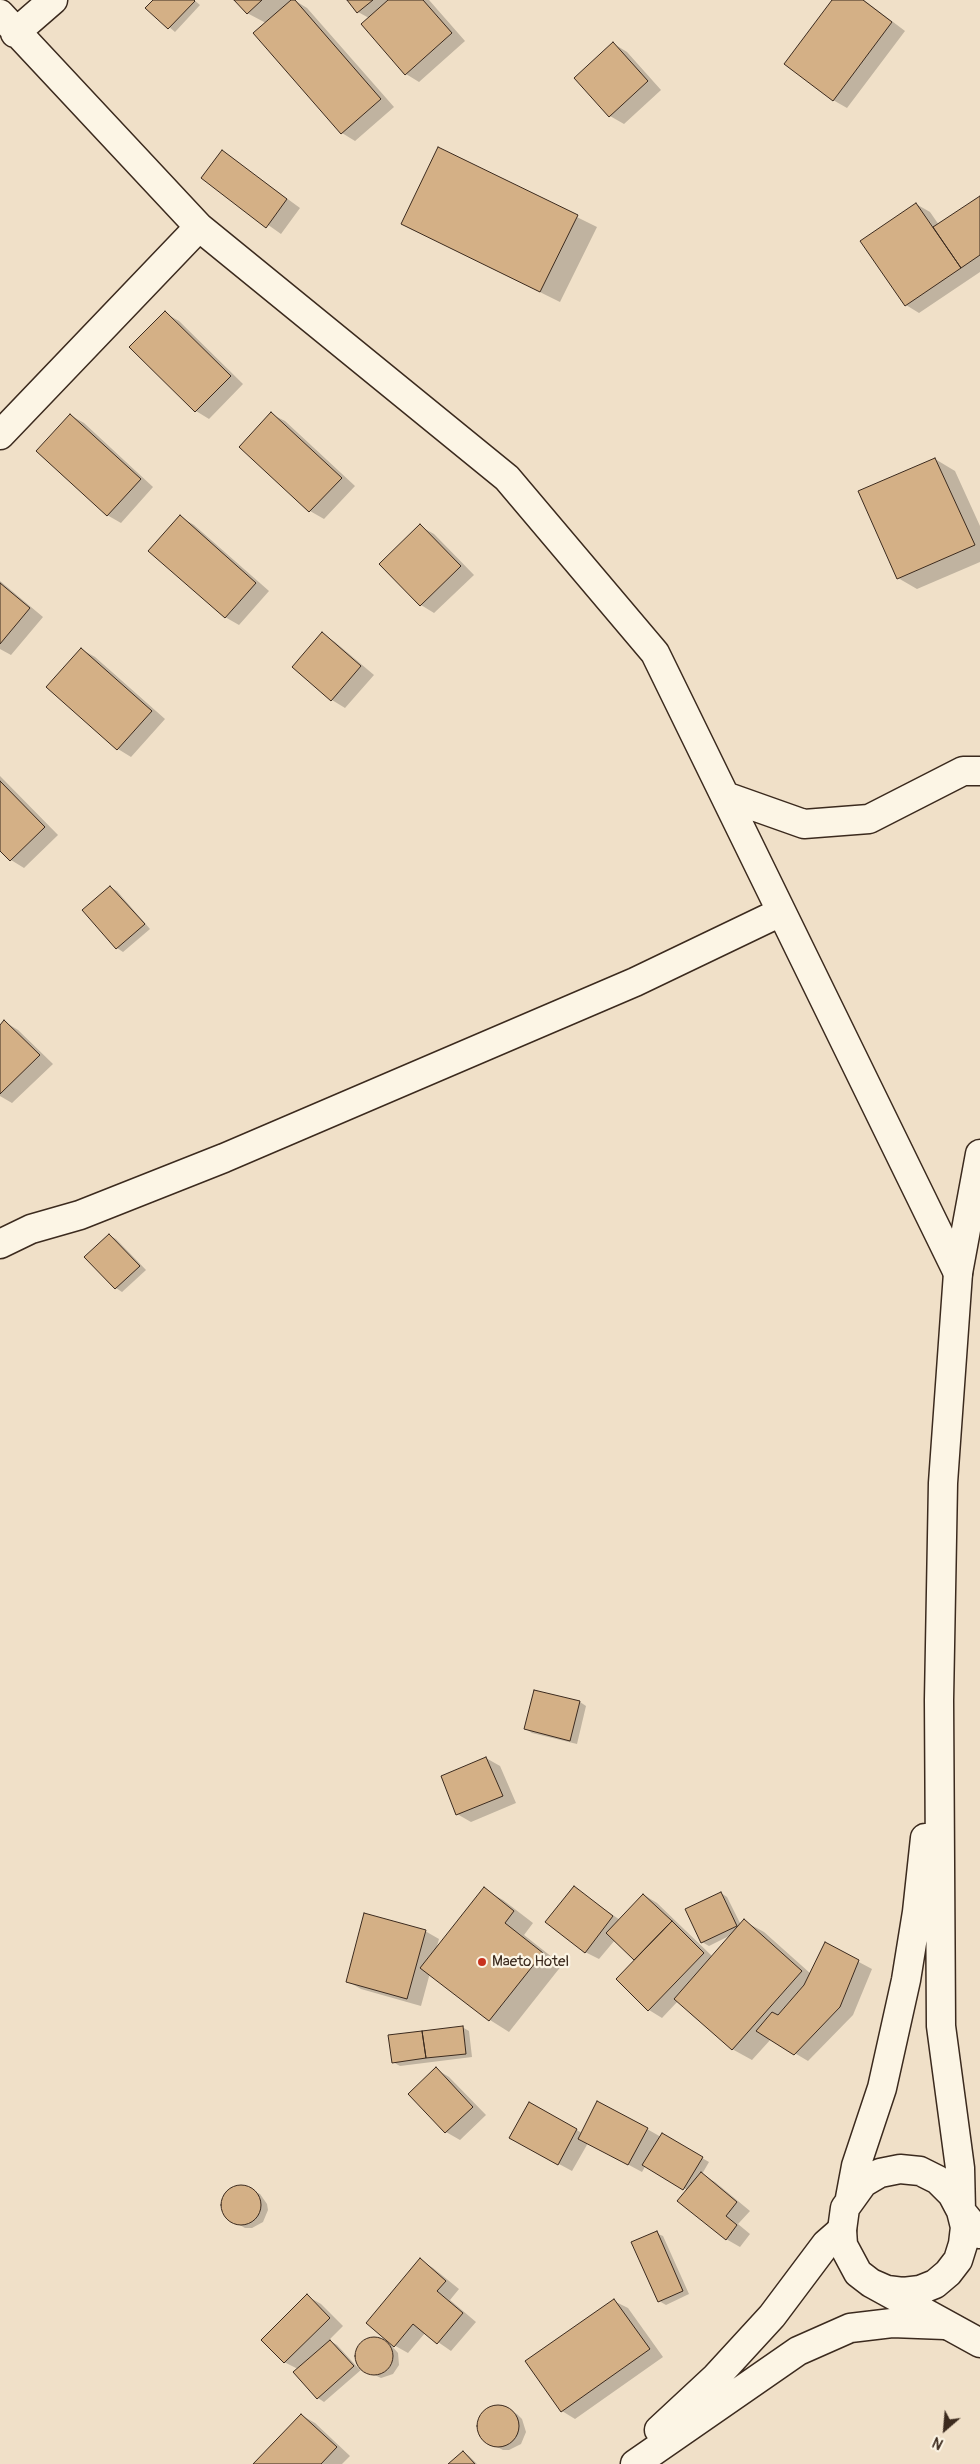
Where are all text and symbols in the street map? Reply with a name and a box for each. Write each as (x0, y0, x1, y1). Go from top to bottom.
place label: Maeto Hotel (492, 1953, 569, 1971)
marker: Maeto Hotel (476, 1956, 488, 1968)
north arrow (920, 2404, 970, 2454)
text: N (930, 2433, 946, 2453)

